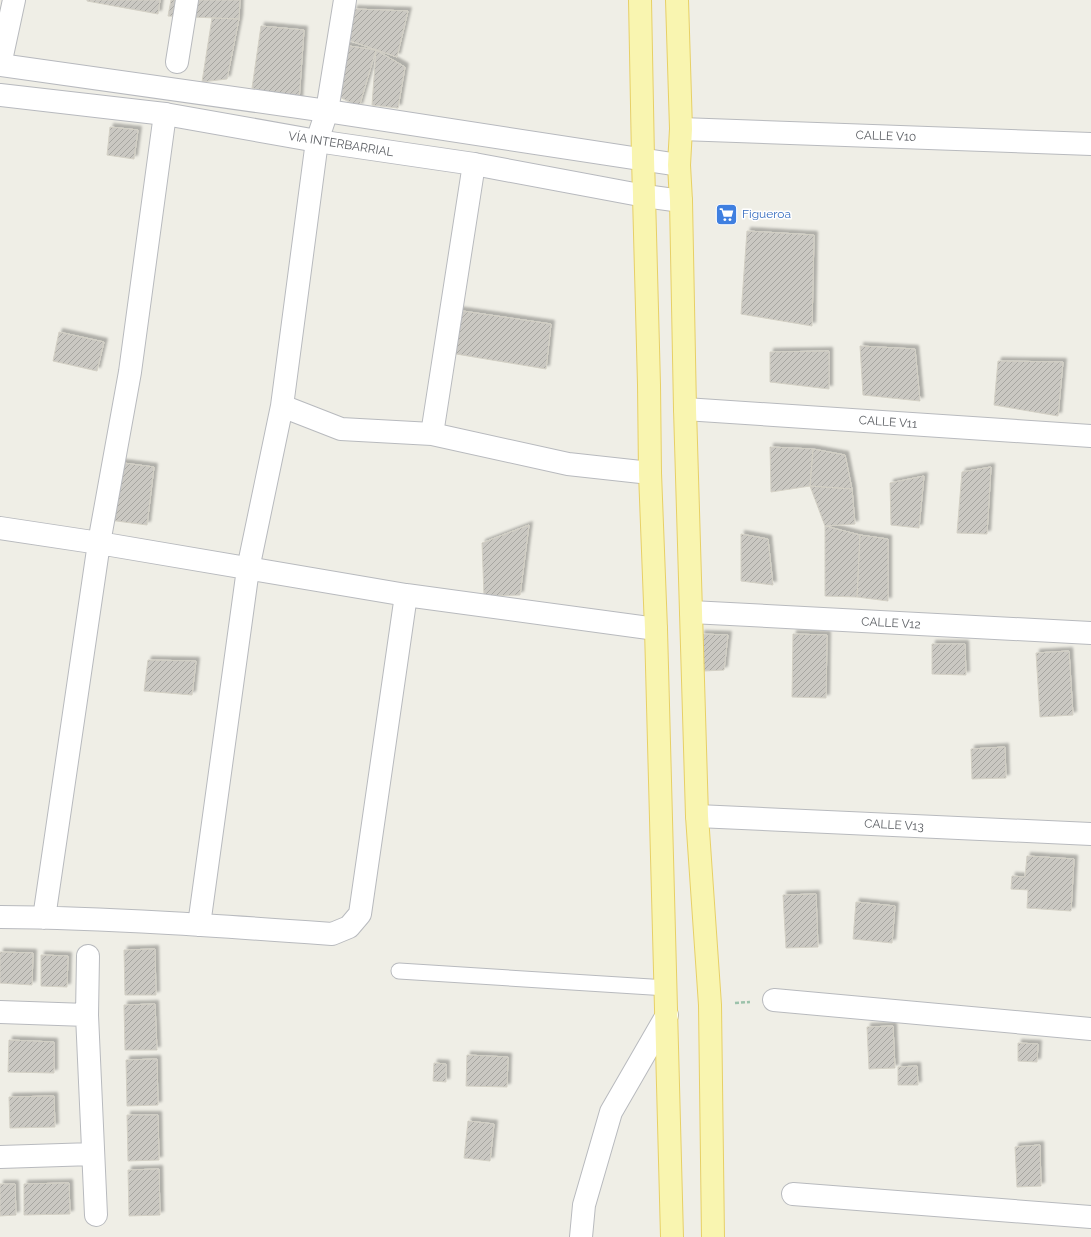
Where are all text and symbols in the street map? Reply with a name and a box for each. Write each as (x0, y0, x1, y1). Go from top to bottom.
street label: CALLE V10 (856, 128, 916, 144)
street label: VÍA INTERBARRIAL (287, 129, 395, 159)
supermarket icon: Figueroa (714, 201, 740, 227)
place label: Figueroa (742, 207, 791, 221)
street label: CALLE V11 (858, 413, 918, 431)
street label: CALLE V12 (861, 614, 921, 632)
street label: CALLE V13 (864, 816, 924, 834)

